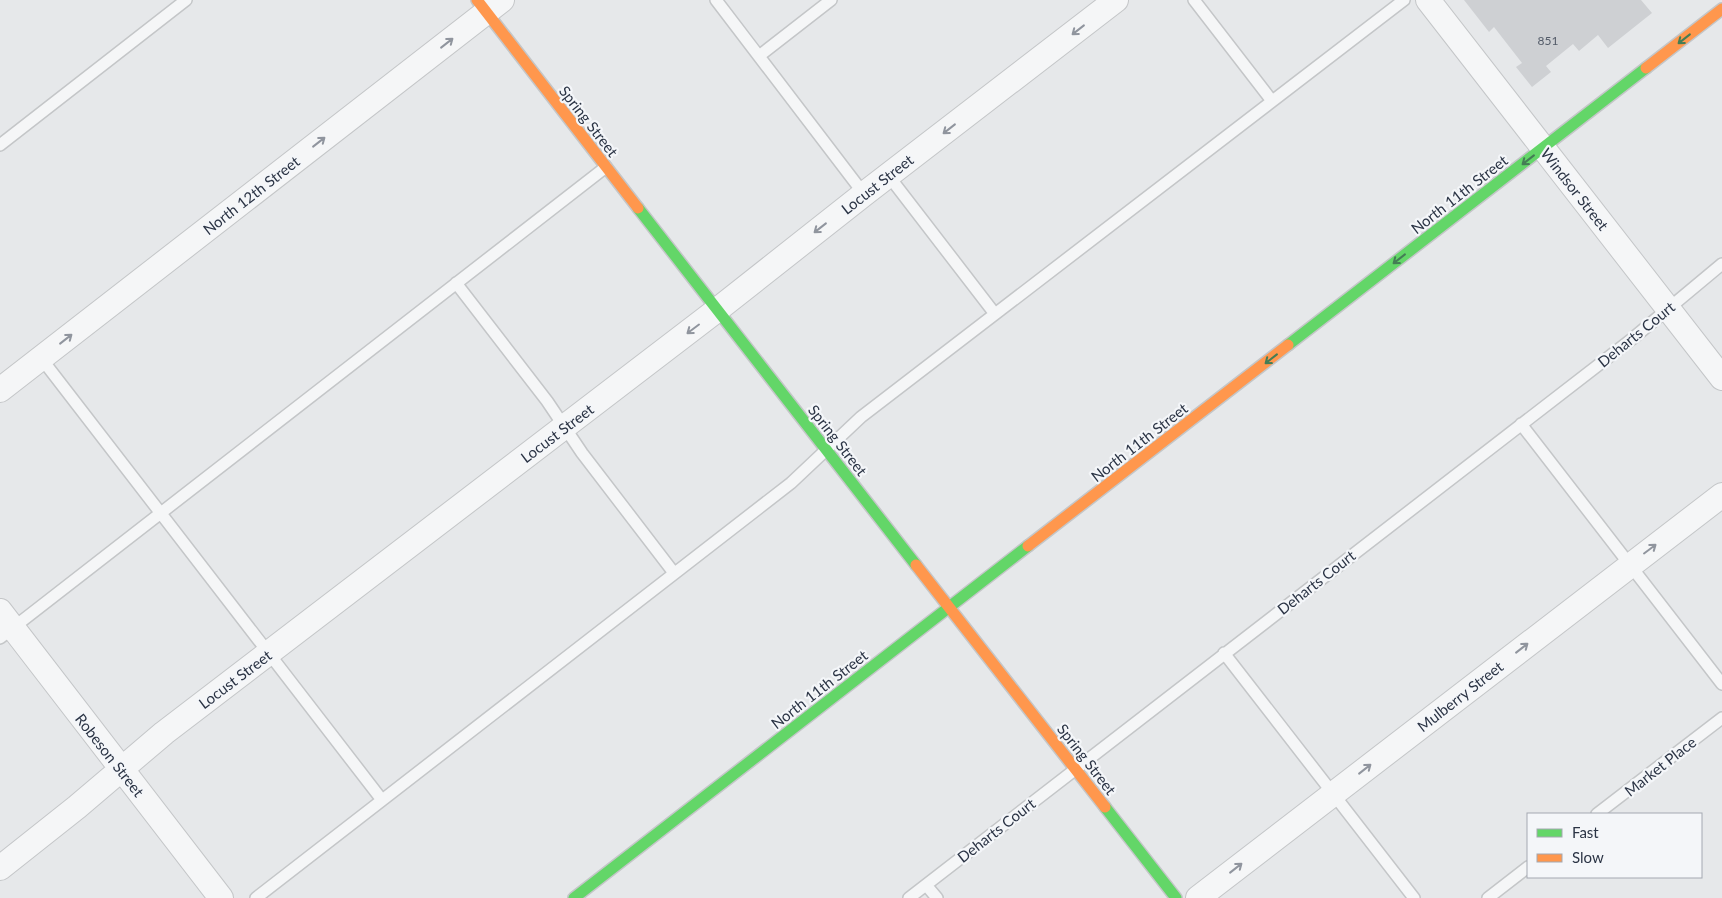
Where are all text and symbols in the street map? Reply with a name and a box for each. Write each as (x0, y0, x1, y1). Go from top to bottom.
one-way arrow (1072, 24, 1085, 35)
house number: 851 (1538, 33, 1558, 48)
one-way arrow (1677, 33, 1690, 44)
one-way arrow (440, 37, 453, 48)
street label: Spring Street (556, 82, 623, 160)
one-way arrow (943, 123, 956, 134)
one-way arrow (312, 137, 325, 148)
street label: Windsor Street (1537, 144, 1613, 234)
street label: Locust Street (837, 150, 917, 218)
street label: North 11th Street (1407, 150, 1511, 237)
street label: North 12th Street (199, 151, 303, 238)
one-way arrow (1521, 155, 1535, 165)
one-way arrow (814, 223, 827, 234)
one-way arrow (1393, 254, 1406, 265)
street label: Deharts Court (1594, 297, 1679, 371)
one-way arrow (686, 324, 700, 334)
one-way arrow (59, 333, 72, 344)
one-way arrow (1264, 353, 1277, 364)
street label: North 11th Street (1087, 398, 1191, 485)
street label: Locust Street (517, 399, 597, 466)
street label: Spring Street (805, 401, 872, 479)
one-way arrow (1644, 544, 1657, 555)
street label: Deharts Court (1274, 546, 1359, 618)
one-way arrow (1515, 643, 1528, 654)
street label: Locust Street (195, 645, 275, 712)
street label: North 11th Street (767, 645, 871, 732)
street label: Mulberry Street (1414, 657, 1507, 735)
street label: Robeson Street (72, 710, 148, 801)
street label: Spring Street (1054, 720, 1121, 798)
street label: Market Place (1621, 732, 1699, 800)
one-way arrow (1358, 763, 1371, 774)
street label: Deharts Court (954, 794, 1039, 866)
legend (1527, 813, 1702, 878)
text: Fast (1572, 823, 1599, 841)
text: Slow (1572, 848, 1604, 866)
one-way arrow (1230, 863, 1243, 874)

